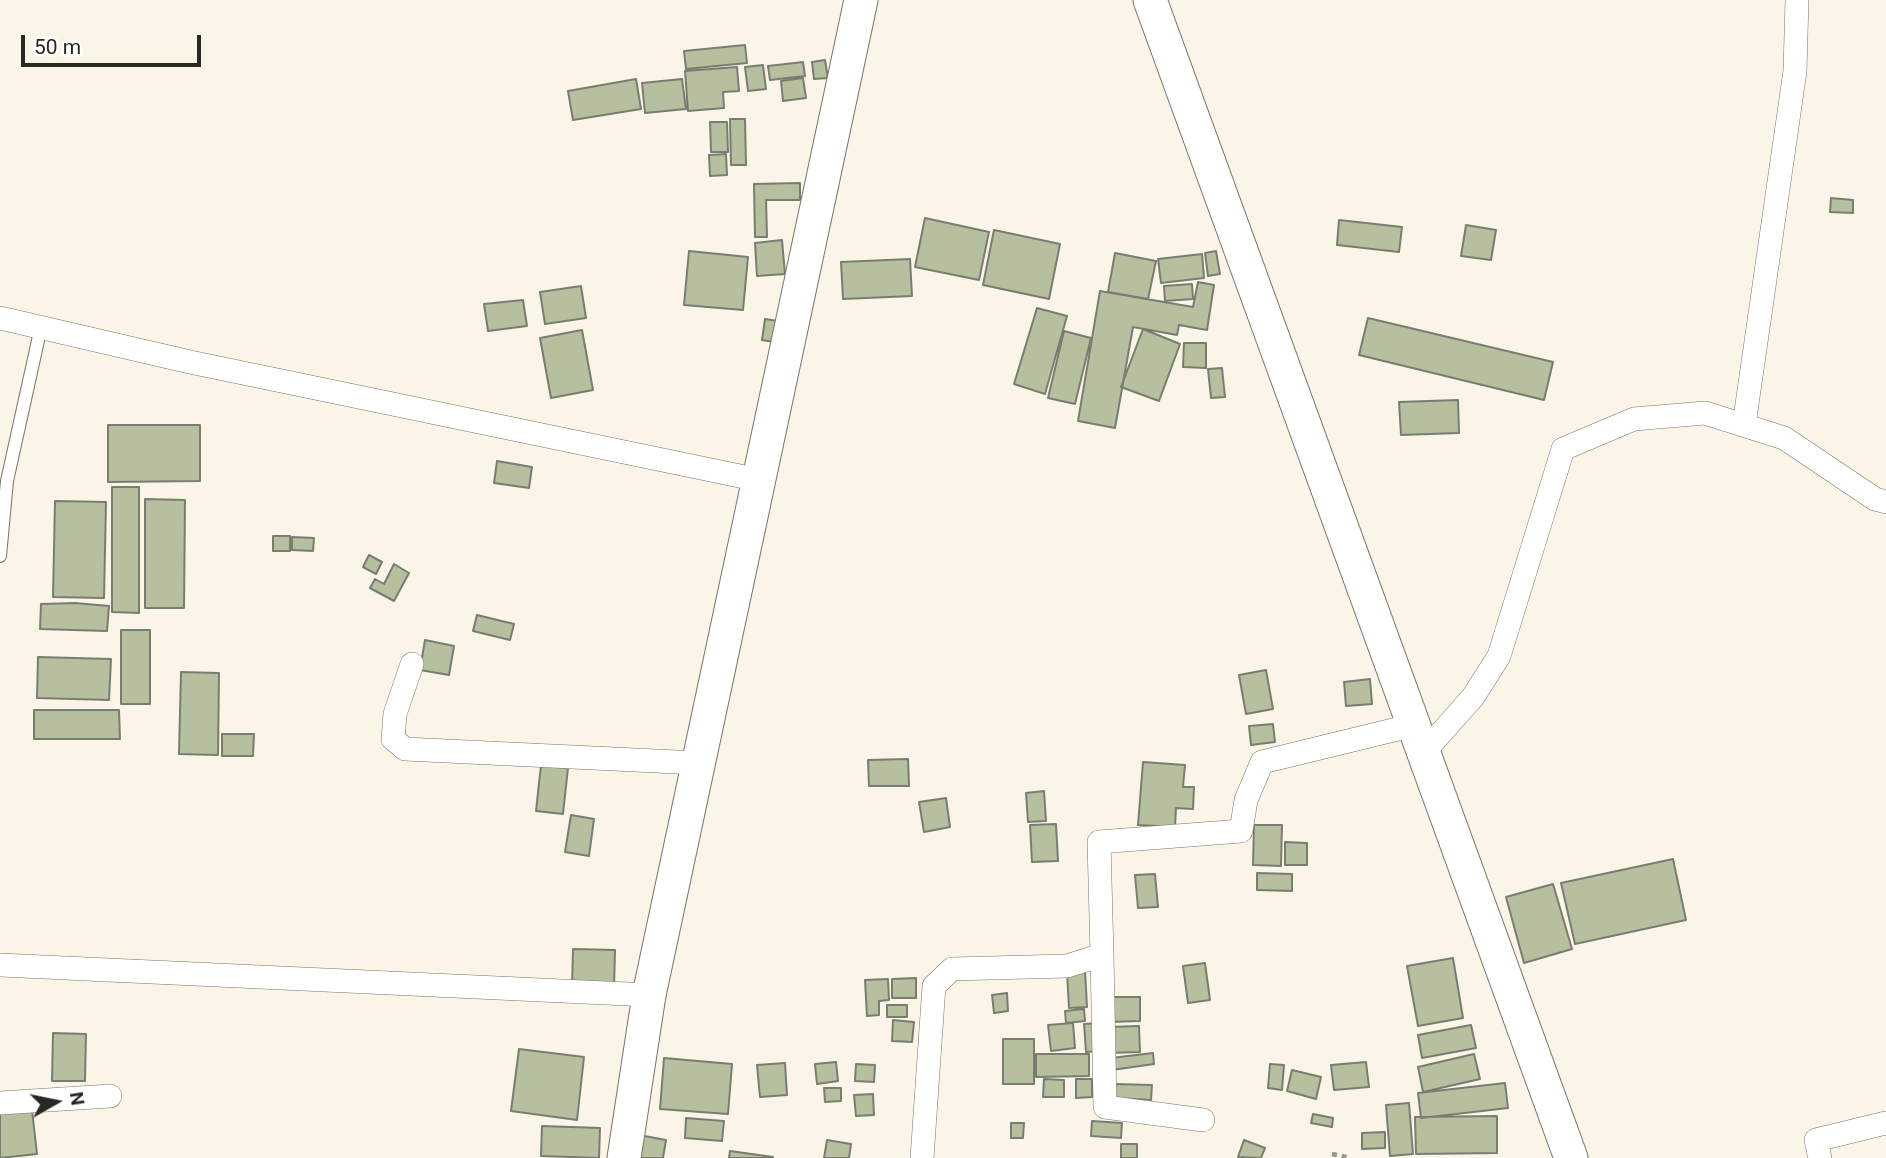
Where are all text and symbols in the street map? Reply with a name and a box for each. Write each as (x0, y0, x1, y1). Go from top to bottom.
scale bar (24, 21, 205, 65)
text: 50 m (34, 35, 81, 59)
north arrow (21, 1067, 91, 1137)
text: N (65, 1090, 90, 1107)

